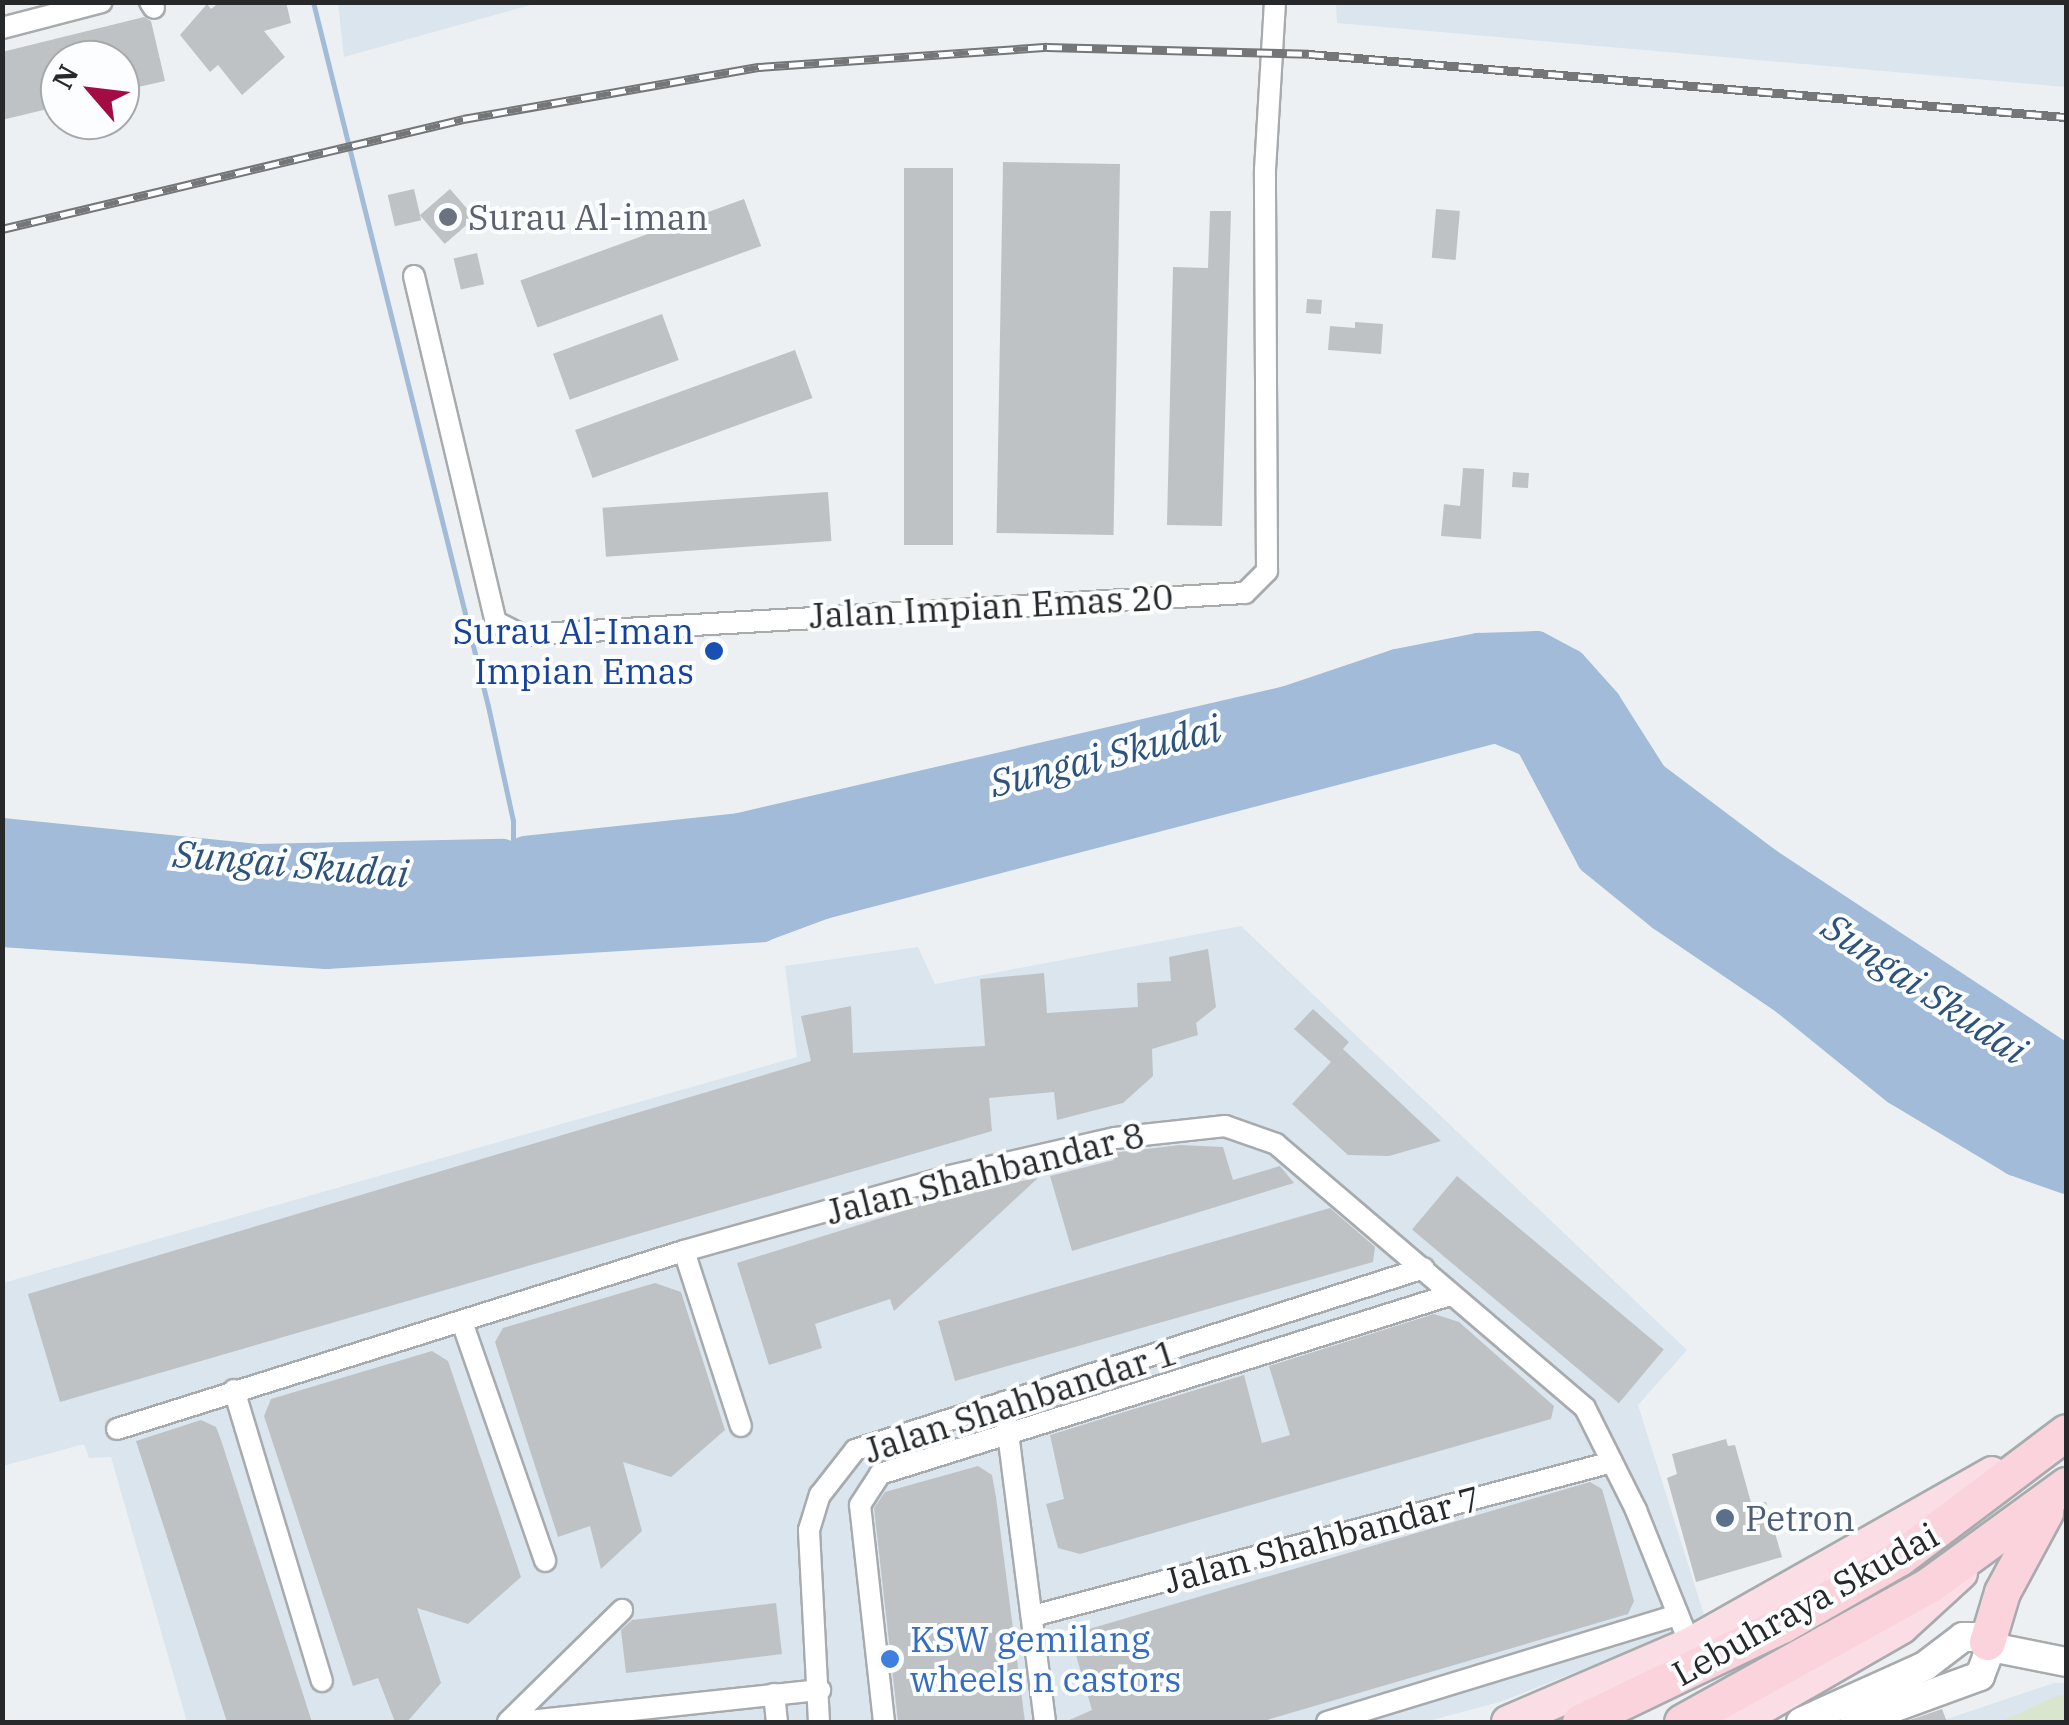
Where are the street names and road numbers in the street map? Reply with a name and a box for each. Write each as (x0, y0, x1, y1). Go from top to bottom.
street label: Jalan Impian Emas 20 (808, 575, 1174, 637)
street label: Jalan Shahbandar 8 (822, 1113, 1148, 1233)
street label: Jalan Shahbandar 1 (858, 1331, 1182, 1471)
street label: Jalan Shahbandar 7 (1159, 1477, 1485, 1601)
street label: Lebuhraya Skudai (1665, 1514, 1945, 1694)

